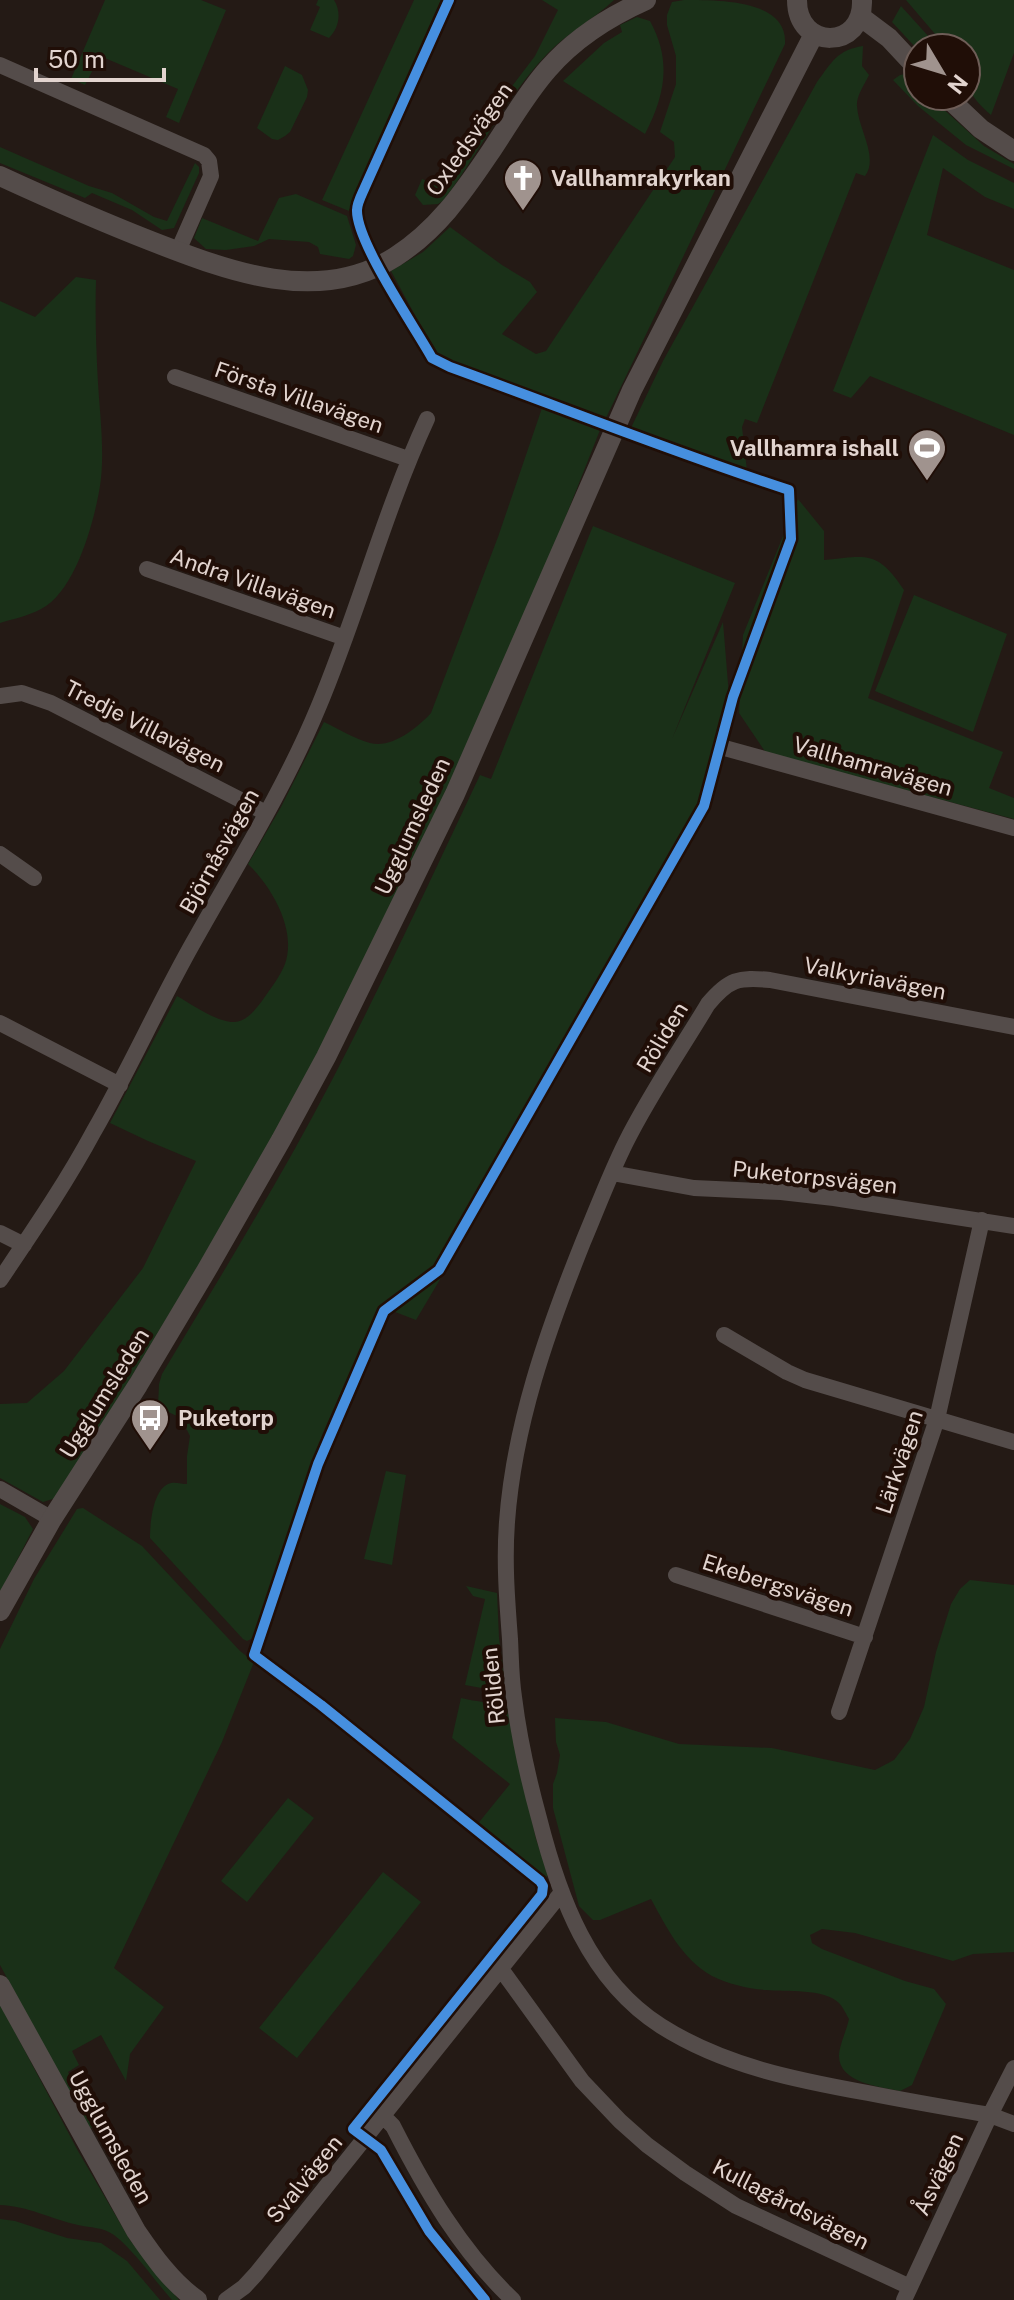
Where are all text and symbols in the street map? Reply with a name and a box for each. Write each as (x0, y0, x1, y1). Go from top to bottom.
scale bar (36, 32, 164, 82)
north arrow (902, 32, 982, 112)
text: 50 m (48, 45, 105, 73)
text: N (942, 70, 973, 99)
street label: Oxledsvägen (420, 77, 518, 201)
church icon: Vallhamrakyrkan (502, 157, 544, 212)
place label: Vallhamrakyrkan (551, 165, 731, 191)
street label: Första Villavägen (211, 356, 387, 438)
sports icon: Vallhamra ishall (906, 427, 948, 482)
place label: Vallhamra ishall (730, 435, 899, 461)
street label: Andra Villavägen (167, 542, 339, 624)
street label: Tredje Villavägen (61, 675, 229, 777)
street label: Vallhamravägen (790, 731, 956, 801)
street label: Ugglumsleden (369, 753, 455, 899)
street label: Björnåsvägen (174, 784, 264, 918)
street label: Valkyriavägen (802, 951, 948, 1005)
street label: Röliden (631, 997, 693, 1077)
street label: Puketorpsvägen (731, 1155, 899, 1199)
street label: Ugglumsleden (54, 1323, 154, 1463)
bus stop icon: Puketorp (129, 1397, 171, 1452)
place label: Puketorp (178, 1405, 274, 1431)
street label: Lärkvägen (870, 1407, 928, 1517)
street label: Ekebergsvägen (699, 1548, 857, 1622)
street label: Röliden (476, 1646, 510, 1726)
street label: Ugglumsleden (64, 2066, 158, 2208)
street label: Åsvägen (906, 2128, 968, 2219)
street label: Svalvägen (261, 2130, 347, 2228)
street label: Kullagårdsvägen (708, 2153, 874, 2255)

